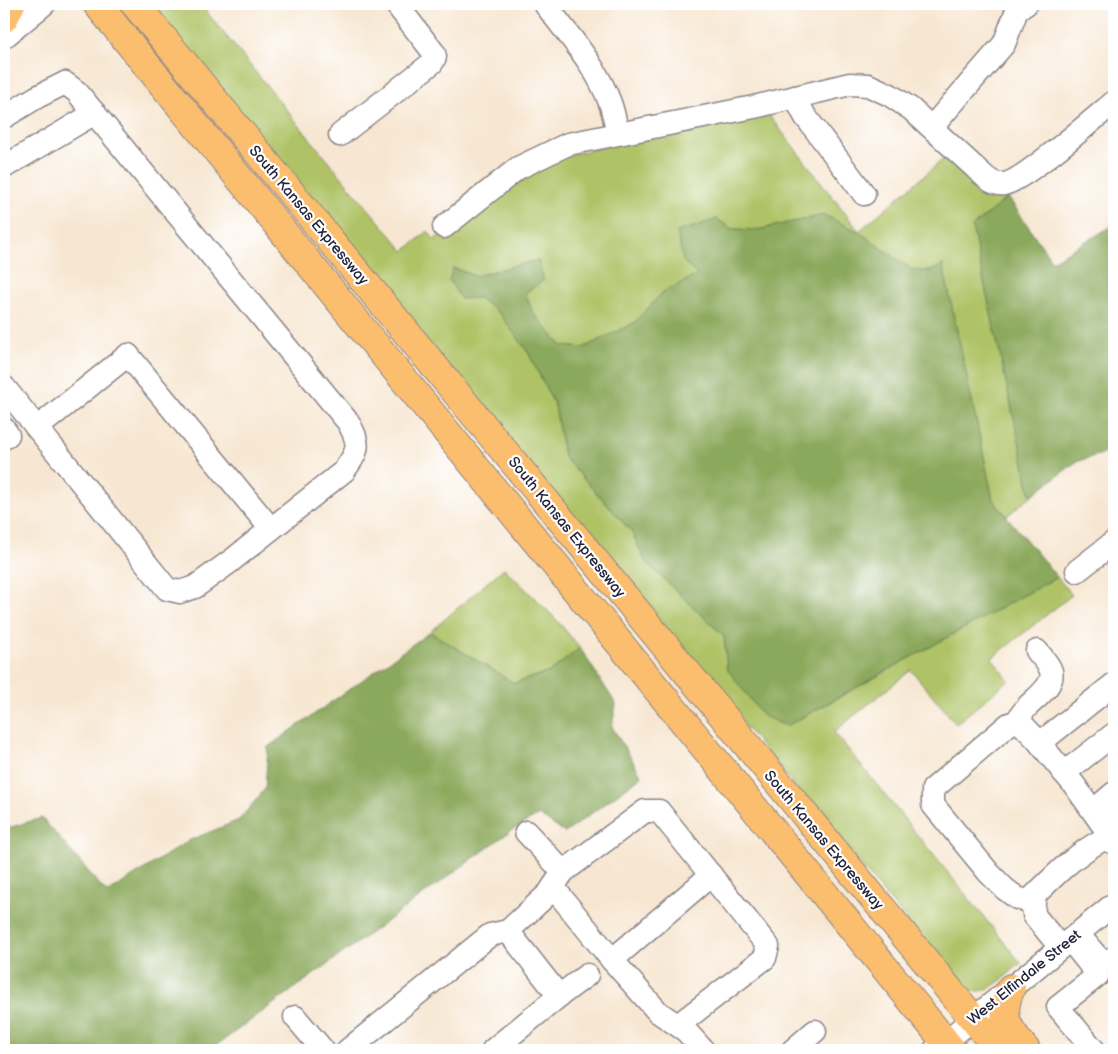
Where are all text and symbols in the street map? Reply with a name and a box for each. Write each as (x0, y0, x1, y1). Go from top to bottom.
street label: South Kansas Expressway (245, 142, 373, 289)
street label: South Kansas Expressway (504, 453, 630, 602)
street label: South Kansas Expressway (760, 767, 888, 914)
street label: West Elfindale Street (964, 925, 1085, 1029)

